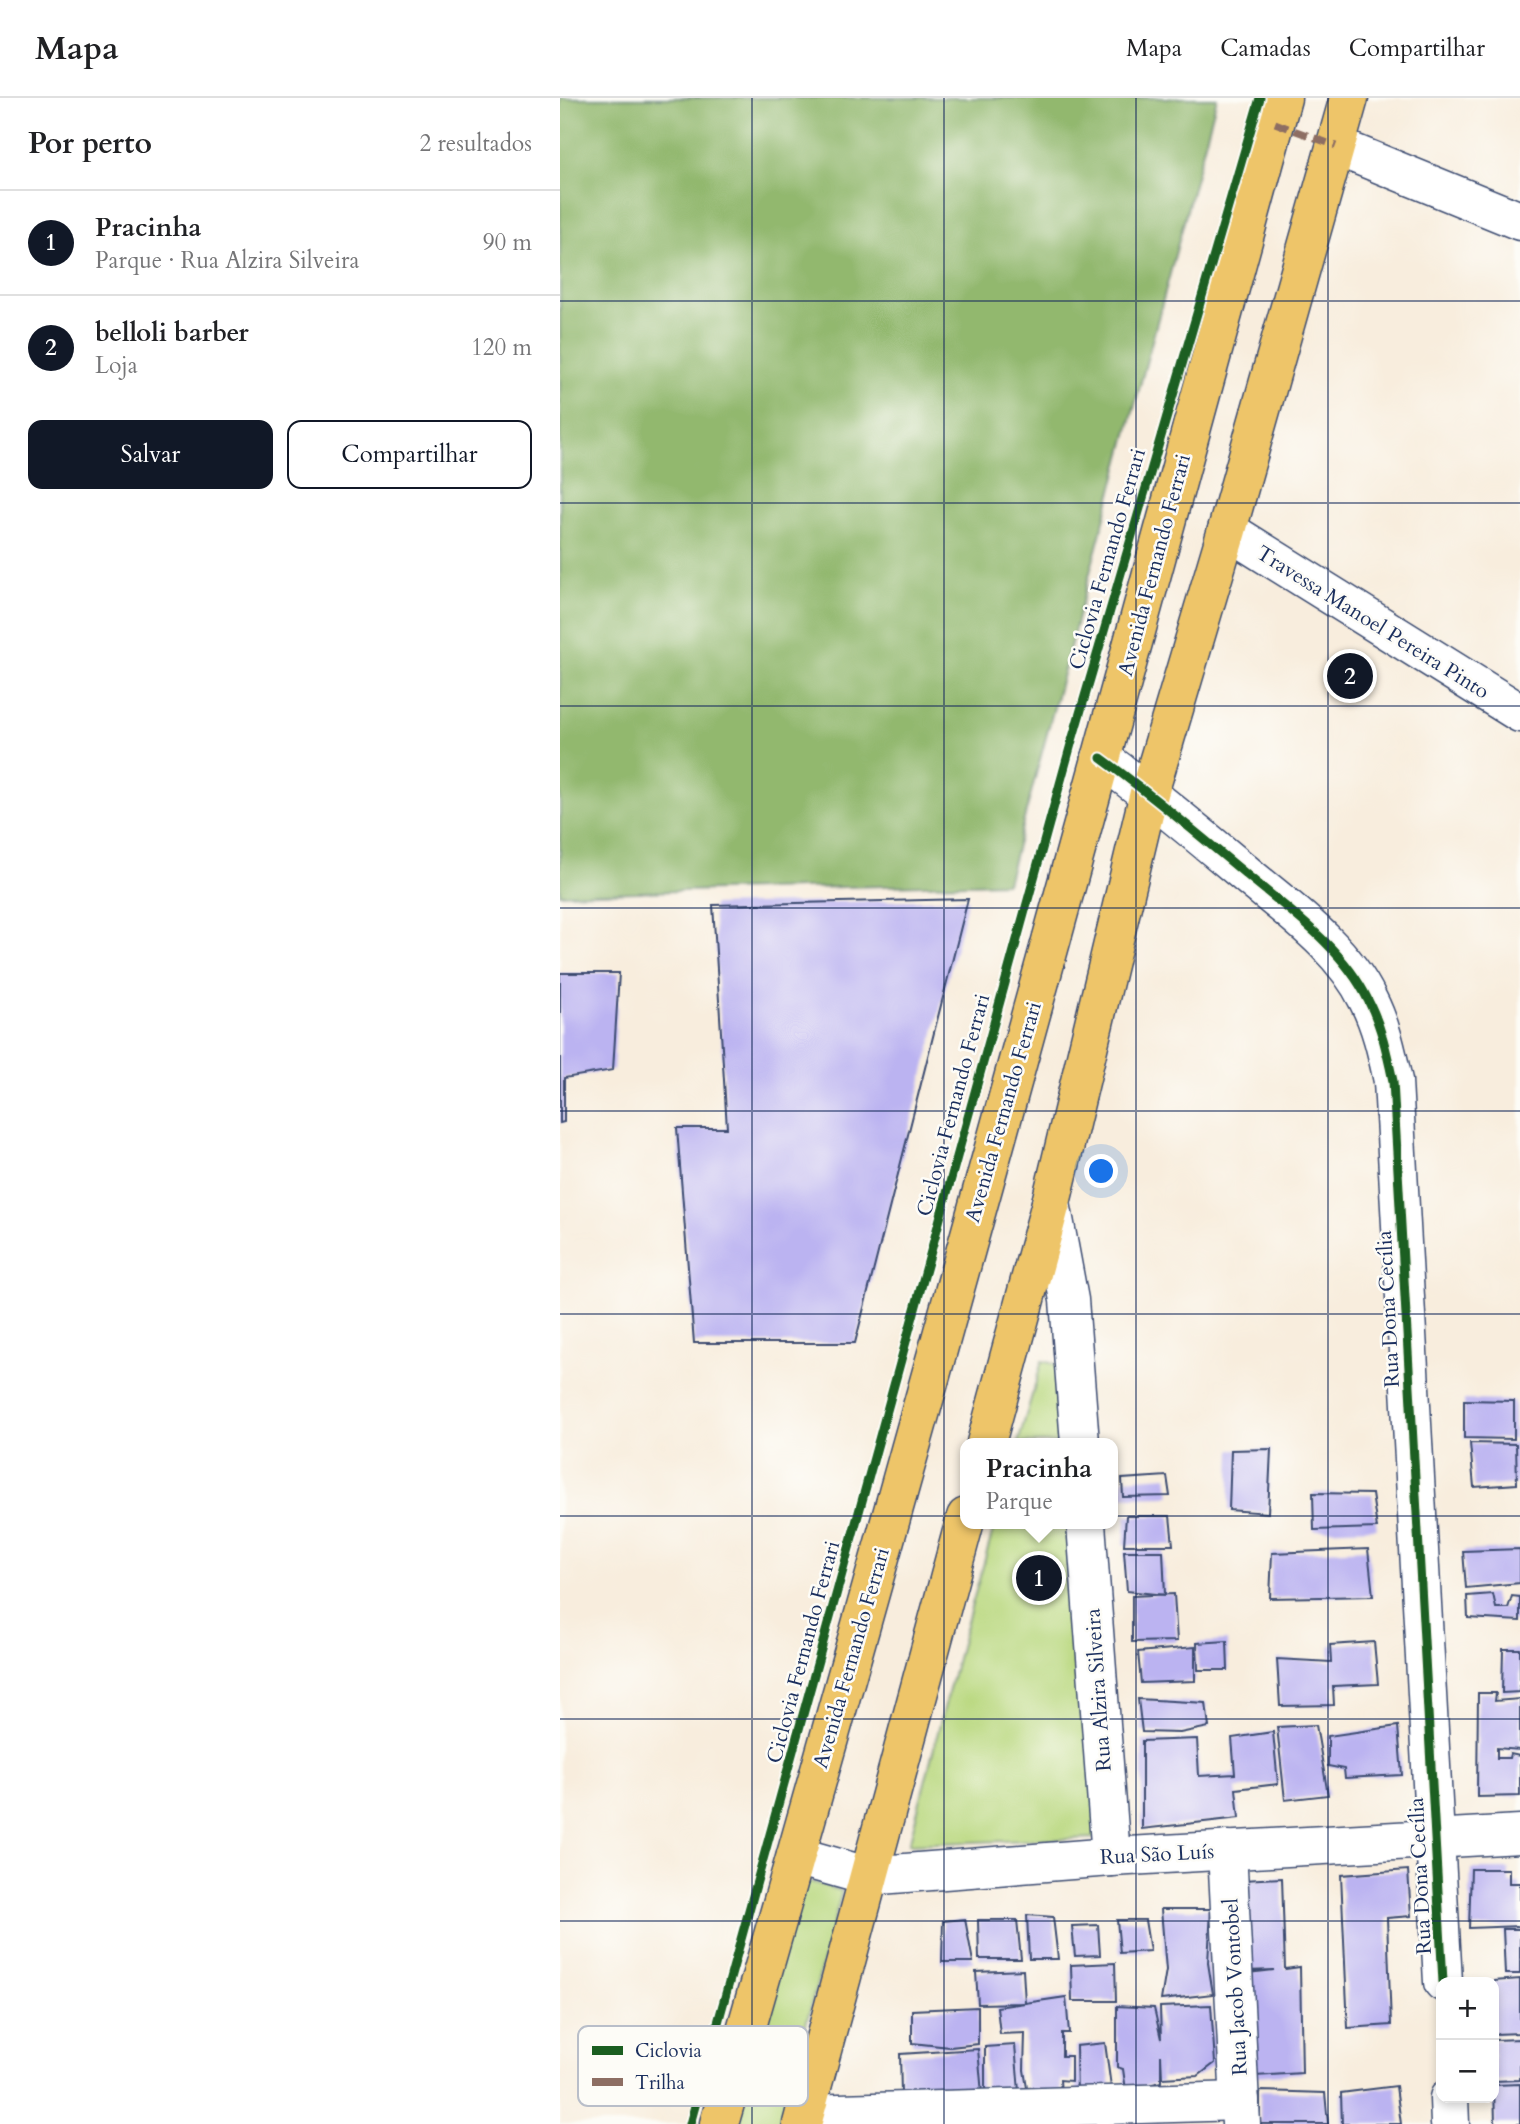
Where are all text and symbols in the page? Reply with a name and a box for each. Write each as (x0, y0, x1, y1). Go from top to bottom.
text: Mapa (35, 26, 119, 71)
text: Mapa (1126, 32, 1182, 65)
text: Camadas (1220, 32, 1311, 65)
text: Compartilhar (1349, 32, 1485, 65)
text: Por perto (28, 123, 152, 164)
text: 2 resultados (419, 128, 532, 159)
text: Pracinha (95, 210, 202, 245)
text: 1 (45, 227, 57, 258)
text: 90 m (483, 227, 532, 258)
text: Parque · Rua Alzira Silveira (95, 245, 359, 276)
text: belloli barber (95, 315, 249, 350)
text: 2 (45, 332, 57, 363)
text: 120 m (471, 332, 532, 363)
text: Loja (95, 350, 138, 381)
button: Salvar (28, 420, 273, 489)
button: Compartilhar (287, 420, 532, 489)
street label: Ciclovia Fernando Ferrari (1062, 445, 1153, 673)
street label: Avenida Fernando Ferrari (1111, 451, 1198, 679)
street label: Travessa Manoel Pereira Pinto (1251, 539, 1495, 706)
pin: 2 (1327, 650, 1373, 702)
street label: Ciclovia Fernando Ferrari (910, 991, 997, 1220)
street label: Avenida Fernando Ferrari (958, 998, 1049, 1226)
your location (1084, 1154, 1118, 1188)
street label: Rua Dona Cecília (1370, 1230, 1407, 1388)
popup (960, 1438, 1118, 1529)
text: Pracinha (986, 1451, 1092, 1486)
text: Parque (986, 1486, 1053, 1517)
street label: Ciclovia Fernando Ferrari (760, 1538, 847, 1767)
street label: Avenida Fernando Ferrari (806, 1544, 897, 1772)
pin: 1 (1016, 1552, 1062, 1604)
street label: Rua Alzira Silveira (1078, 1607, 1119, 1772)
street label: Rua Dona Cecília (1402, 1797, 1439, 1955)
street label: Rua São Luís (1099, 1837, 1215, 1872)
street label: Rua Jacob Vontobel (1216, 1898, 1255, 2076)
map controls (1436, 1977, 1499, 2103)
button: + (1436, 1977, 1499, 2040)
legend (578, 2026, 808, 2106)
text: Ciclovia (635, 2038, 702, 2064)
button: − (1436, 2040, 1499, 2103)
text: Trilha (635, 2070, 685, 2096)

